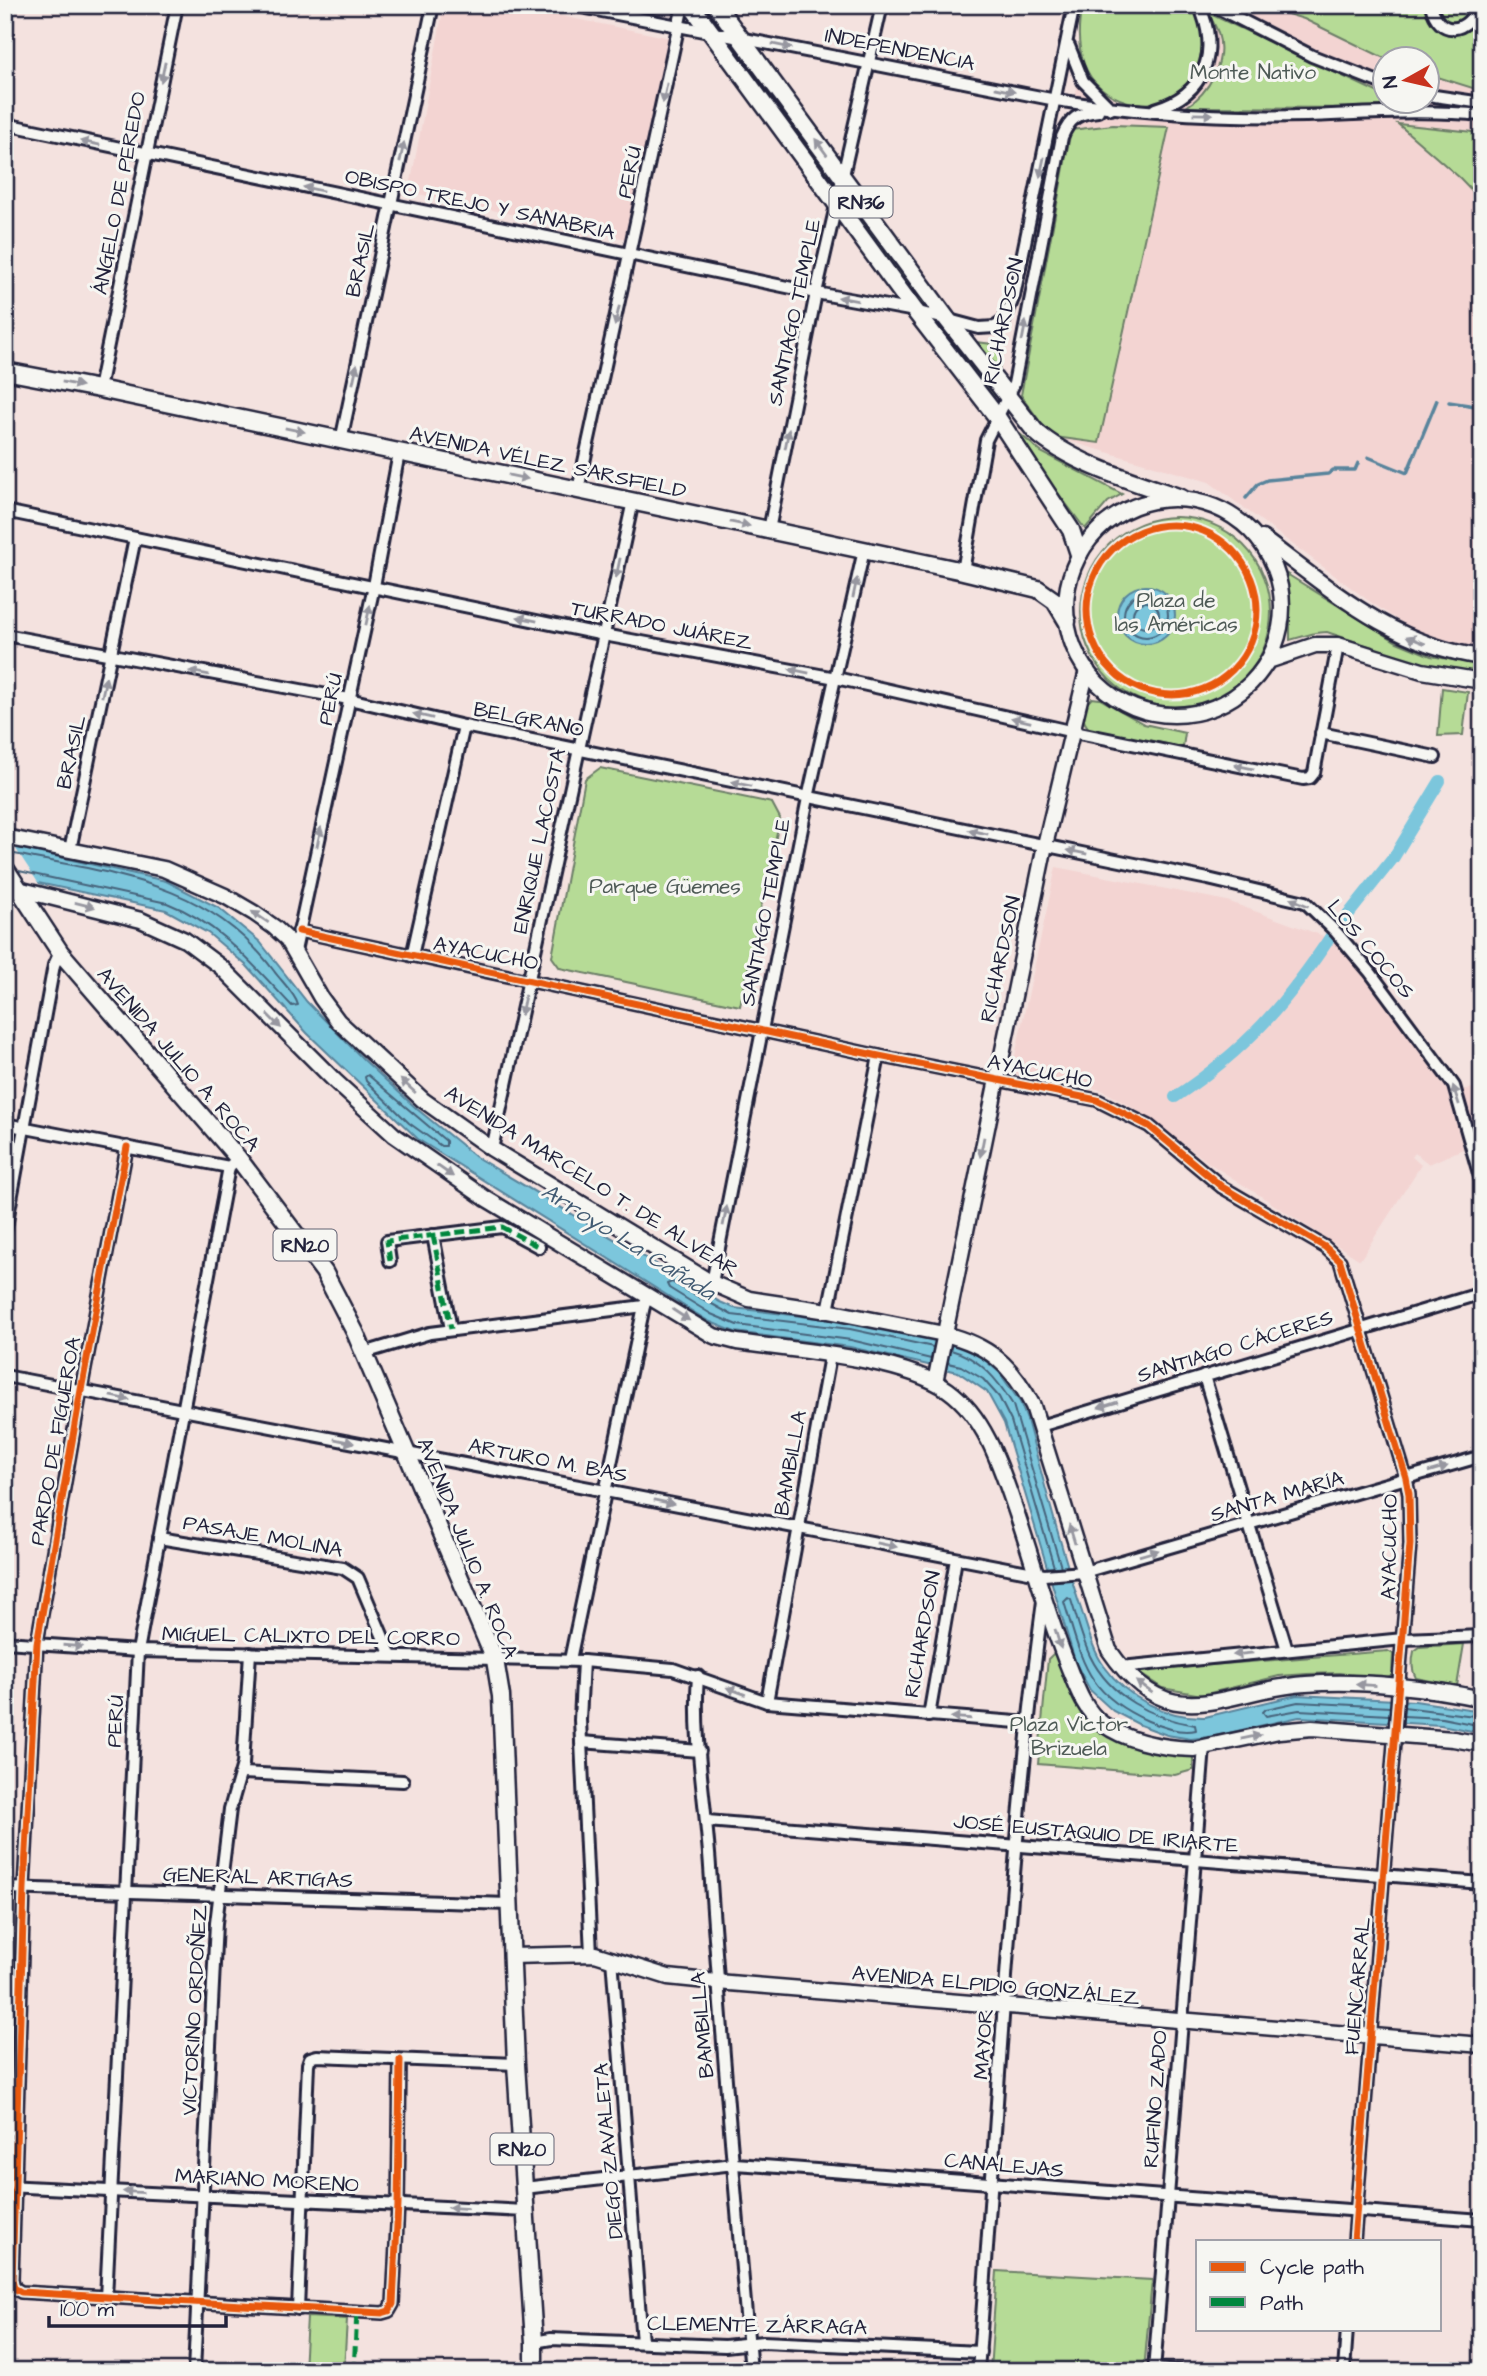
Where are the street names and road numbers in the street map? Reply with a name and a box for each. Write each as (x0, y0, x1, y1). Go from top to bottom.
street label: INDEPENDENCIA (822, 21, 978, 78)
street label: ÁNGELO DE PEREDO (86, 89, 153, 297)
street label: PERÚ (610, 143, 649, 201)
street label: OBISPO TREJO Y SANABRIA (342, 162, 618, 247)
road number: RN36 (830, 186, 892, 218)
street label: SANTIAGO TEMPLE (761, 216, 829, 408)
street label: BRASIL (339, 220, 383, 300)
street label: RICHARDSON (976, 255, 1031, 387)
street label: AVENIDA VÉLEZ SARSFIELD (407, 419, 689, 506)
street label: TURRADO JUÁREZ (569, 594, 755, 657)
street label: PERÚ (311, 670, 350, 728)
street label: BELGRANO (471, 695, 587, 744)
street label: BRASIL (50, 712, 94, 792)
street label: ENRIQUE LACOSTA (506, 745, 573, 936)
street label: SANTIAGO TEMPLE (733, 815, 798, 1008)
street label: RICHARDSON (973, 893, 1028, 1025)
street label: LOS COCOS (1320, 893, 1421, 1005)
street label: AYACUCHO (431, 929, 541, 978)
street label: AVENIDA JULIO A. ROCA (90, 961, 267, 1158)
street label: AYACUCHO (985, 1047, 1095, 1096)
street label: AVENIDA MARCELO T. DE ALVEAR (439, 1079, 744, 1284)
road number: RN20 (274, 1230, 336, 1260)
street label: SANTIAGO CÁCERES (1134, 1303, 1337, 1390)
street label: PARDO DE FIGUEROA (23, 1334, 88, 1548)
street label: BAMBILLA (767, 1408, 814, 1518)
street label: ARTURO M. BAS (466, 1431, 630, 1490)
street label: AVENIDA JULIO A. ROCA (410, 1433, 525, 1664)
street label: SANTA MARÍA (1207, 1463, 1348, 1529)
street label: AYACUCHO (1374, 1494, 1405, 1600)
street label: PASAJE MOLINA (181, 1508, 345, 1565)
street label: RICHARDSON (897, 1568, 948, 1700)
street label: MIGUEL CALIXTO DEL CORRO (162, 1619, 460, 1654)
street label: PERÚ (100, 1694, 131, 1748)
street label: JOSÉ EUSTAQUIO DE IRIARTE (952, 1807, 1240, 1860)
street label: GENERAL ARTIGAS (162, 1860, 353, 1895)
street label: VICTORINO ORDOÑEZ (174, 1904, 214, 2116)
street label: FUENCARRAL (1337, 1915, 1378, 2056)
street label: AVENIDA ELPIDIO GONZÁLEZ (851, 1958, 1141, 2013)
street label: BAMBILLA (683, 1970, 722, 2079)
street label: MAYOR (967, 2008, 1000, 2081)
street label: RUFINO ZADO (1136, 2029, 1175, 2169)
street label: DIEGO ZAVALETA (586, 2061, 631, 2240)
road number: RN20 (490, 2134, 554, 2164)
street label: CANALEJAS (943, 2146, 1065, 2185)
street label: MARIANO MORENO (174, 2161, 360, 2200)
street label: CLEMENTE ZÁRRAGA (647, 2309, 868, 2342)

